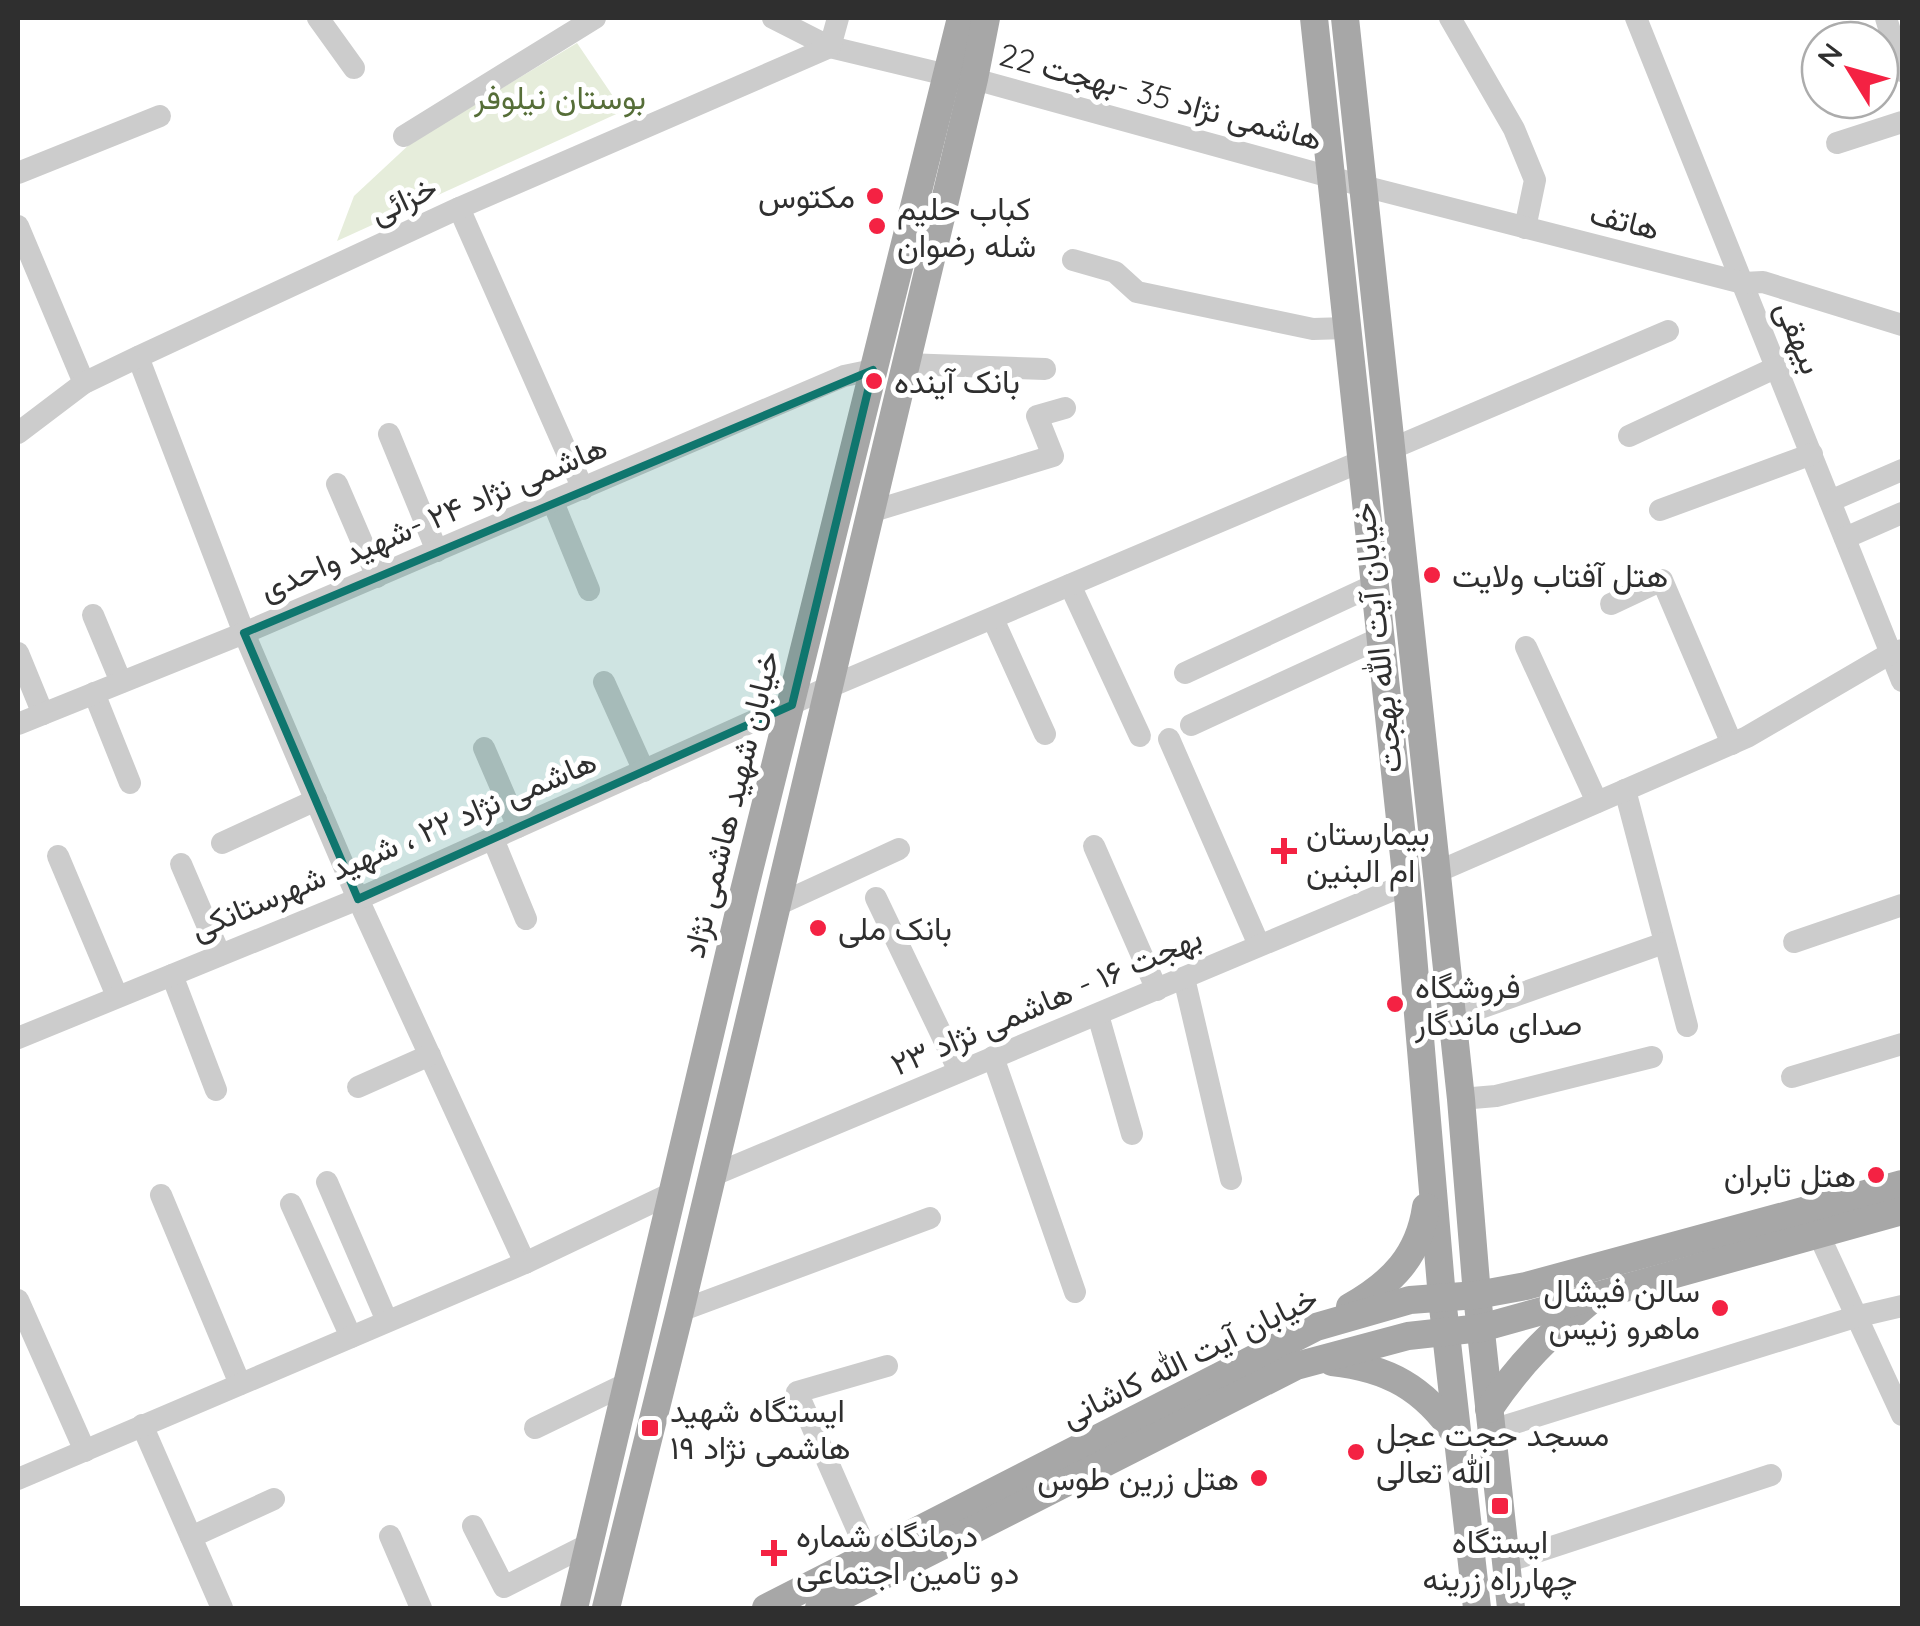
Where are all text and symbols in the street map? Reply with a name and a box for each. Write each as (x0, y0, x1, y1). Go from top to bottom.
north arrow (1800, 20, 1900, 120)
street label: هاشمی نژاد 35 -بهجت 22 (995, 34, 1327, 159)
text: N (1809, 36, 1850, 73)
park label: بوستان نیلوفر (473, 77, 646, 118)
street label: خزائی (363, 166, 443, 233)
place label: مکتوس (758, 176, 855, 217)
marker: مکتوس (864, 185, 886, 207)
place label: کباب حلیم شله رضوان (897, 188, 1036, 266)
street label: هاتف (1586, 192, 1664, 248)
marker: کباب حلیم شله رضوان (866, 215, 888, 237)
street label: بیهقی (1766, 295, 1833, 380)
place label: بانک آینده (894, 361, 1020, 401)
marker: بانک آینده (863, 370, 885, 392)
street label: هاشمی نژاد ۲۴ -شهید واحدی (253, 426, 613, 609)
street label: خیابان آیت الله بهجت (1342, 501, 1411, 775)
place label: هتل آفتاب ولایت (1452, 555, 1668, 596)
marker: هتل آفتاب ولایت (1421, 564, 1443, 586)
street label: خیابان شهید هاشمی نژاد (672, 646, 789, 962)
street label: هاشمی نژاد ۲۲ ، شهید شهرستانکی (184, 740, 602, 949)
place label: بیمارستان ام البنین (1306, 813, 1430, 892)
marker: بیمارستان ام البنین (1271, 838, 1297, 864)
place label: بانک ملی (838, 908, 952, 948)
street label: بهجت ۱۶ - هاشمی نژاد ۲۳ (884, 916, 1208, 1085)
marker: بانک ملی (807, 917, 829, 939)
place label: فروشگاه صدای ماندگار (1414, 966, 1582, 1044)
marker: فروشگاه صدای ماندگار (1384, 993, 1406, 1015)
place label: هتل تابران (1724, 1155, 1856, 1196)
marker: هتل تابران (1865, 1164, 1887, 1186)
place label: سالن فیشال ماهرو زنیس (1543, 1270, 1700, 1348)
street label: خیابان آیت الله کاشانی (1054, 1277, 1324, 1435)
marker: سالن فیشال ماهرو زنیس (1709, 1297, 1731, 1319)
place label: ایستگاه شهید هاشمی نژاد ۱۹ (670, 1390, 851, 1468)
place label: مسجد حجت عجل الله تعالی (1376, 1414, 1609, 1491)
marker: ایستگاه شهید هاشمی نژاد ۱۹ (639, 1417, 661, 1439)
marker: مسجد حجت عجل الله تعالی (1345, 1441, 1367, 1463)
place label: هتل زرین طوس (1037, 1458, 1239, 1499)
marker: هتل زرین طوس (1248, 1467, 1270, 1489)
marker: ایستگاه چهارراه زرینه (1489, 1495, 1511, 1517)
place label: درمانگاه شماره دو تامین اجتماعی (796, 1515, 1019, 1593)
place label: ایستگاه چهارراه زرینه (1423, 1521, 1577, 1601)
marker: درمانگاه شماره دو تامین اجتماعی (761, 1540, 787, 1566)

